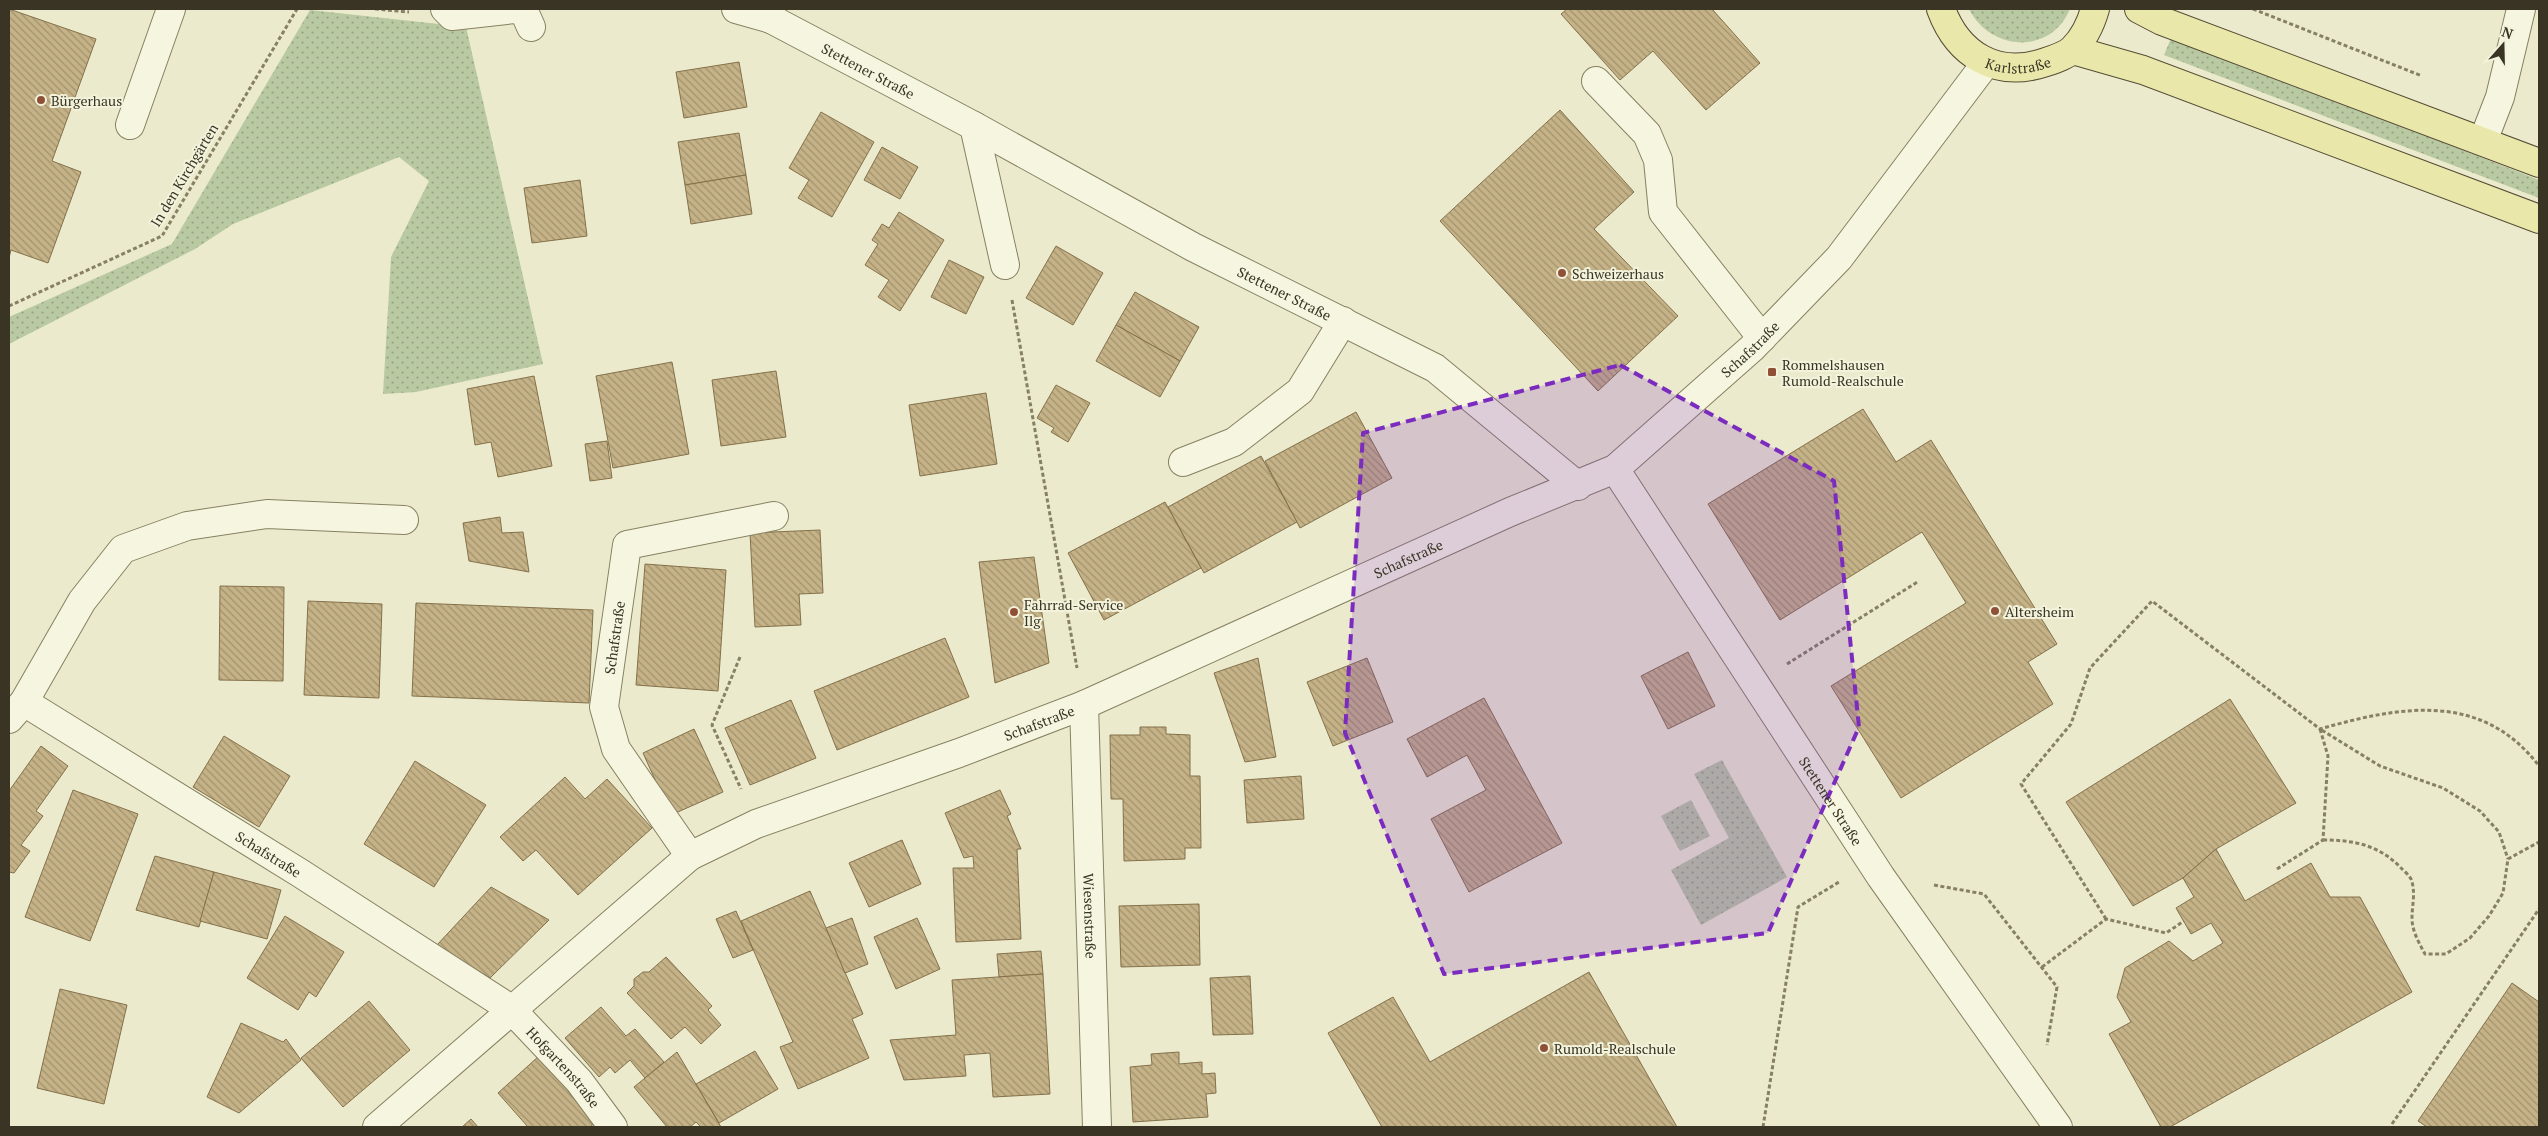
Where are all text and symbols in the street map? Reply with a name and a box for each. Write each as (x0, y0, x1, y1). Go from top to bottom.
north arrow (2478, 20, 2528, 70)
text: N (2499, 22, 2516, 43)
street label: Stettener Straße (819, 38, 918, 103)
street label: Karlstraße (1983, 52, 2053, 77)
place label: Bürgerhaus (51, 91, 122, 110)
marker: Bürgerhaus (35, 94, 47, 106)
street label: In den Kirchgärten (146, 119, 223, 230)
street label: Stettener Straße (1234, 261, 1335, 324)
place label: Schweizerhaus (1572, 264, 1664, 283)
marker: Schweizerhaus (1556, 267, 1568, 279)
street label: Schafstraße (1716, 316, 1783, 381)
place label: Rommelshausen Rumold-Realschule (1782, 355, 1904, 390)
marker: Rommelshausen Rumold-Realschule (1766, 366, 1778, 378)
street label: Schafstraße (1370, 534, 1446, 582)
place label: Fahrrad-Service Ilg (1024, 595, 1123, 630)
street label: Schafstraße (599, 600, 628, 675)
place label: Altersheim (2005, 602, 2074, 621)
marker: Altersheim (1989, 605, 2001, 617)
marker: Fahrrad-Service Ilg (1008, 606, 1020, 618)
street label: Schafstraße (1001, 700, 1077, 744)
street label: Stettener Straße (1795, 753, 1867, 849)
street label: Schafstraße (232, 826, 305, 881)
street label: Wiesenstraße (1080, 873, 1101, 959)
street label: Hofgartenstraße (523, 1022, 605, 1111)
place label: Rumold-Realschule (1554, 1039, 1676, 1058)
marker: Rumold-Realschule (1538, 1042, 1550, 1054)

